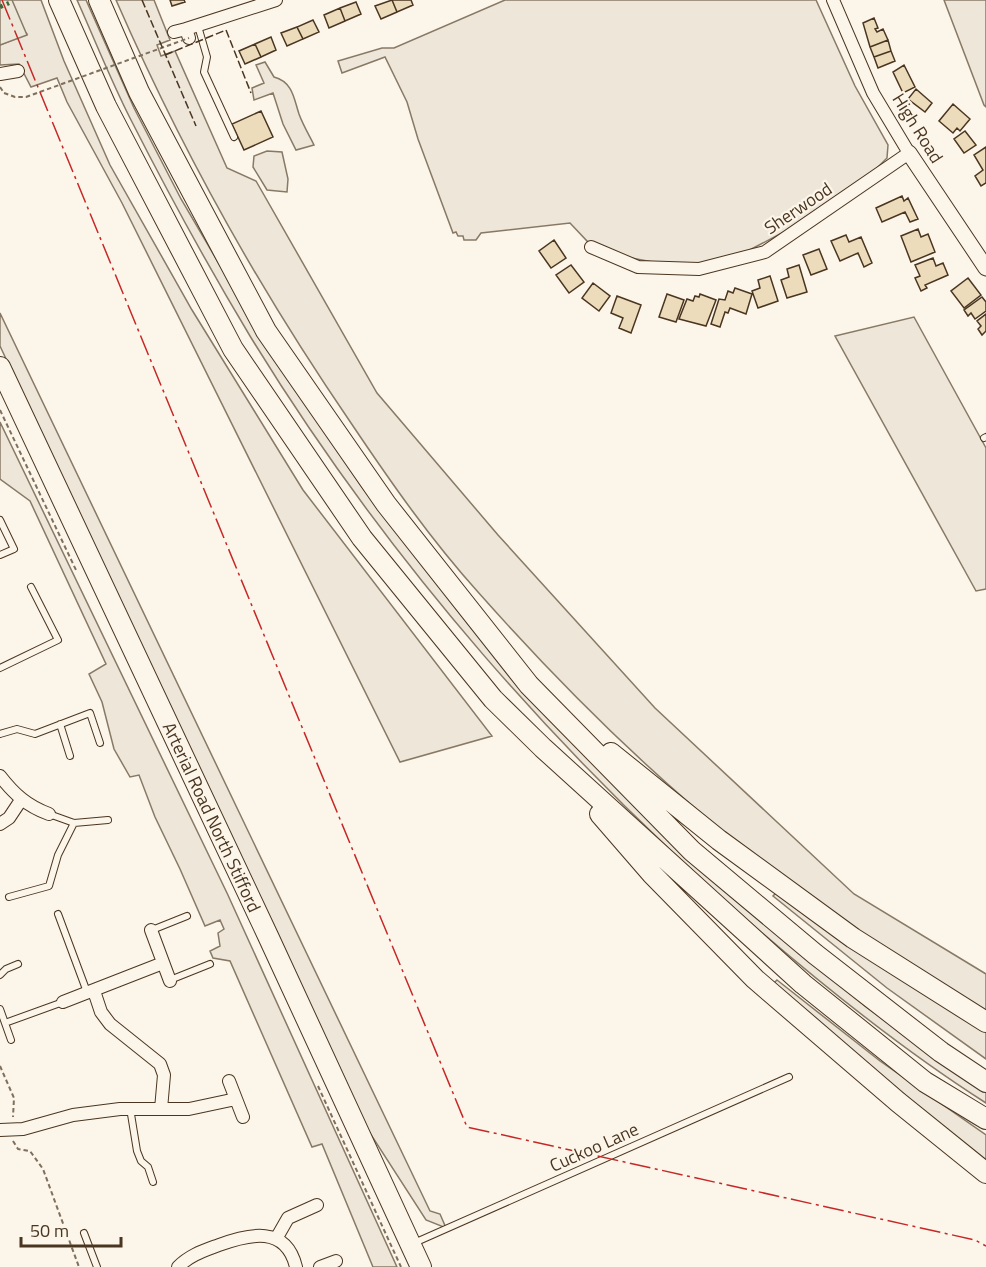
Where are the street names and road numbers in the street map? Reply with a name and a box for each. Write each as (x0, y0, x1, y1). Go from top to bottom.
street label: High Road (886, 88, 950, 168)
street label: Sherwood (759, 175, 837, 241)
street label: Arterial Road North Stifford (156, 717, 268, 917)
street label: Cuckoo Lane (545, 1115, 643, 1179)

